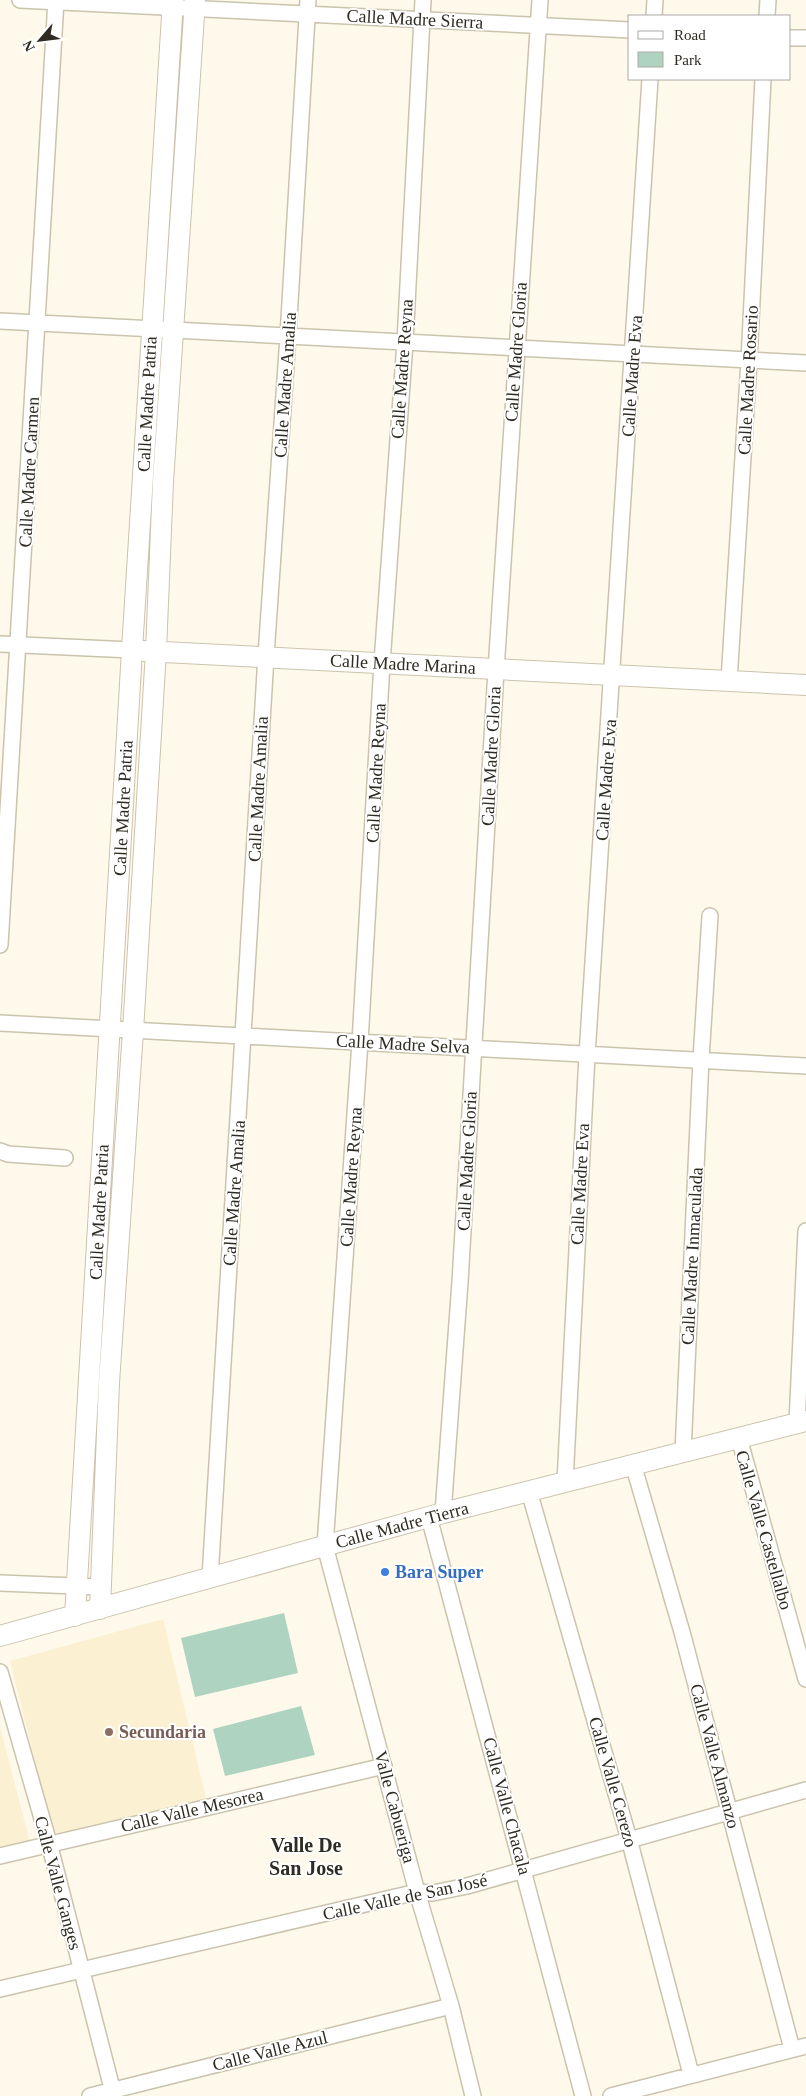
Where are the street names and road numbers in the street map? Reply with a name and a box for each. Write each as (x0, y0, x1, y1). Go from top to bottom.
street label: Calle Madre Sierra (346, 5, 484, 33)
street label: Calle Madre Gloria (501, 281, 531, 423)
street label: Calle Madre Reyna (387, 298, 417, 440)
street label: Calle Madre Rosario (734, 305, 762, 455)
street label: Calle Madre Amalia (270, 311, 300, 458)
street label: Calle Madre Eva (618, 314, 646, 438)
street label: Calle Madre Patria (133, 336, 161, 472)
street label: Calle Madre Carmen (15, 396, 43, 548)
street label: Calle Madre Marina (330, 650, 476, 678)
street label: Calle Madre Gloria (477, 686, 505, 826)
street label: Calle Madre Reyna (362, 703, 390, 843)
street label: Calle Madre Amalia (244, 716, 272, 862)
street label: Calle Madre Eva (592, 718, 620, 842)
street label: Calle Madre Patria (109, 740, 137, 876)
street label: Calle Madre Selva (336, 1031, 470, 1057)
street label: Calle Madre Gloria (453, 1091, 481, 1231)
street label: Calle Madre Reyna (336, 1106, 366, 1248)
street label: Calle Madre Amalia (219, 1119, 249, 1266)
street label: Calle Madre Eva (567, 1123, 593, 1245)
street label: Calle Madre Patria (85, 1144, 113, 1280)
street label: Calle Madre Inmaculada (677, 1167, 707, 1345)
street label: Calle Valle Castellalbo (732, 1448, 796, 1612)
street label: Calle Madre Tierra (333, 1498, 471, 1552)
street label: Calle Valle Almanzo (686, 1682, 744, 1830)
street label: Calle Valle Cerezo (585, 1715, 641, 1849)
street label: Calle Valle Chacala (479, 1735, 535, 1877)
street label: Valle Cabueriga (370, 1749, 420, 1865)
street label: Calle Valle Mesorea (119, 1784, 265, 1836)
street label: Calle Valle Ganges (31, 1814, 85, 1952)
street label: Calle Valle de San José (321, 1870, 489, 1924)
street label: Calle Valle Azul (211, 2027, 329, 2075)

